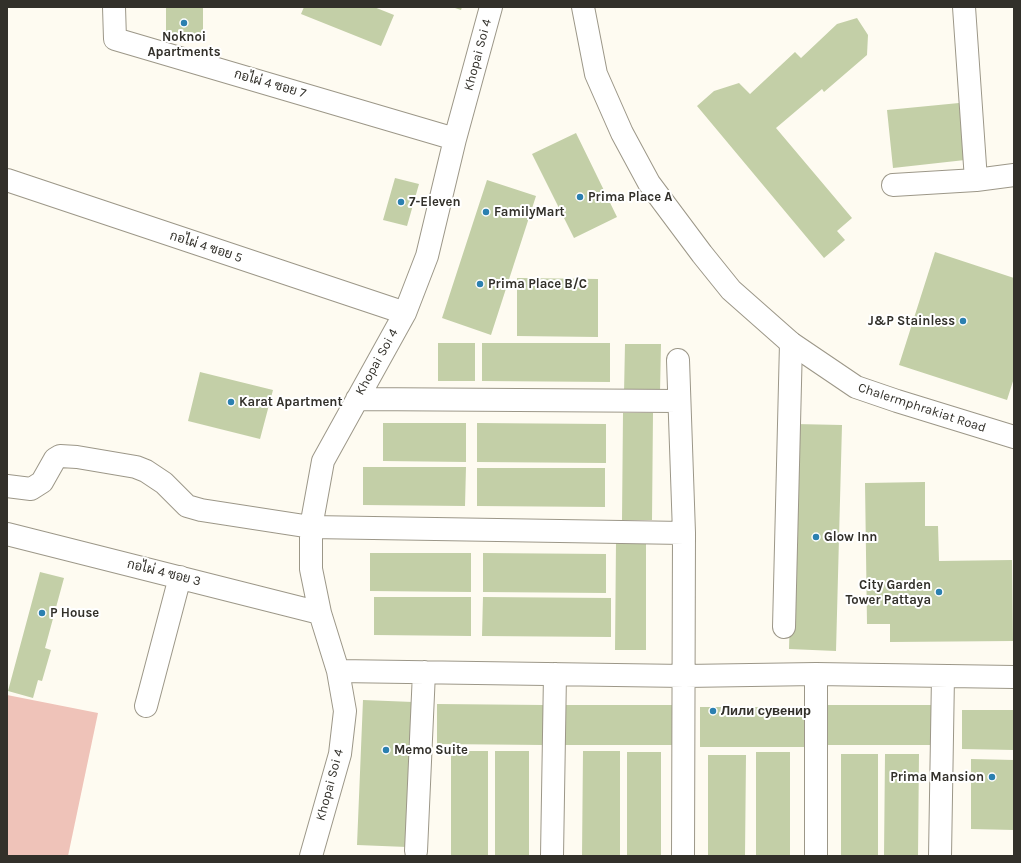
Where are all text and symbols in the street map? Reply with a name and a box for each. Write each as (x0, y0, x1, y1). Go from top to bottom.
street label: Khopai Soi 4 (461, 17, 495, 93)
marker: Noknoi Apartments (179, 18, 189, 28)
place label: Noknoi Apartments (147, 29, 221, 60)
street label: กอไผ่ 4 ซอย 7 (232, 66, 308, 102)
place label: Prima Place A (588, 189, 672, 205)
marker: Prima Place A (575, 192, 585, 202)
place label: 7-Eleven (409, 194, 461, 210)
marker: 7-Eleven (396, 197, 406, 207)
place label: FamilyMart (494, 204, 565, 220)
marker: FamilyMart (481, 207, 491, 217)
street label: กอไผ่ 4 ซอย 5 (168, 228, 244, 266)
place label: Prima Place B/C (488, 276, 587, 292)
marker: Prima Place B/C (475, 279, 485, 289)
place label: J&P Stainless (868, 313, 955, 329)
marker: J&P Stainless (958, 316, 968, 326)
street label: Khopai Soi 4 (352, 326, 402, 398)
street label: Chalermphrakiat Road (856, 380, 988, 436)
place label: Karat Apartment (239, 394, 343, 410)
marker: Karat Apartment (226, 397, 236, 407)
place label: Glow Inn (824, 529, 877, 545)
marker: Glow Inn (811, 532, 821, 542)
street label: กอไผ่ 4 ซอย 3 (125, 556, 203, 590)
place label: City Garden Tower Pattaya (846, 577, 931, 608)
marker: City Garden Tower Pattaya (934, 587, 944, 597)
place label: P House (50, 605, 99, 621)
marker: P House (37, 608, 47, 618)
place label: Лили сувенир (721, 703, 811, 719)
marker: Лили сувенир (708, 706, 718, 716)
place label: Memo Suite (394, 742, 468, 758)
marker: Memo Suite (381, 745, 391, 755)
street label: Khopai Soi 4 (313, 747, 347, 823)
place label: Prima Mansion (890, 769, 984, 785)
marker: Prima Mansion (987, 772, 997, 782)

